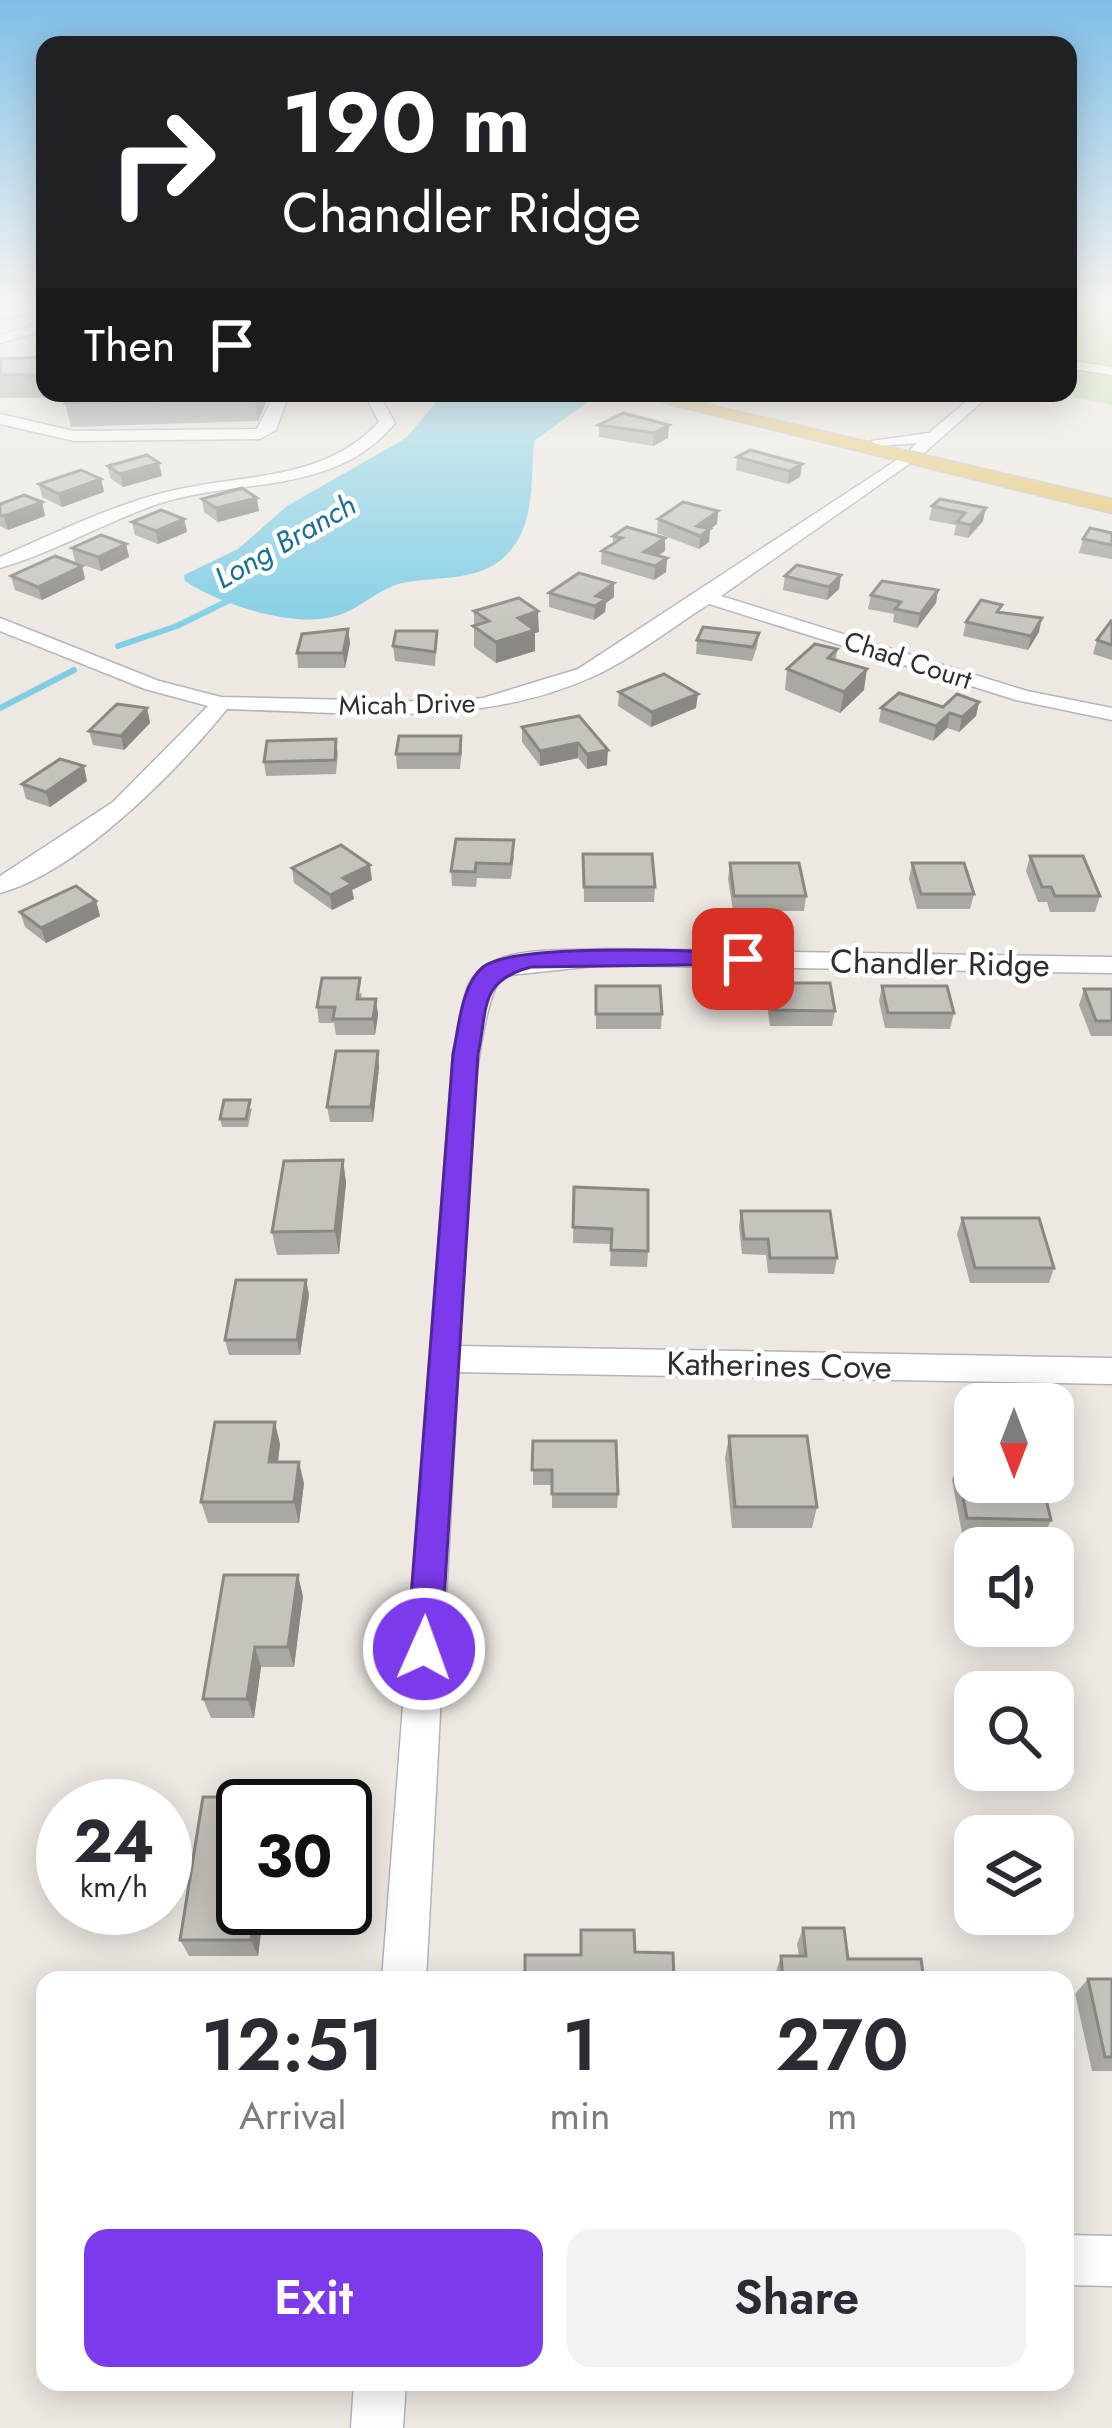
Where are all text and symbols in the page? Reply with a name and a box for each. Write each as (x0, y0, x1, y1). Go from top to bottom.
text: 190 m (282, 62, 531, 184)
icon: right (84, 84, 240, 240)
text: Chandler Ridge (282, 174, 641, 252)
icon: arrive (199, 312, 265, 378)
text: Then (84, 313, 175, 378)
water label: Long Branch (206, 483, 364, 599)
street label: Chad Court (839, 621, 977, 699)
street label: Micah Drive (338, 683, 476, 725)
pin (692, 908, 794, 1010)
icon: arrive (710, 926, 776, 992)
street label: Chandler Ridge (830, 938, 1050, 988)
street label: Katherines Cove (666, 1340, 892, 1390)
north arrow (954, 1383, 1074, 1503)
map controls (954, 1383, 1074, 1935)
button: sound (954, 1527, 1074, 1647)
position arrow (361, 1586, 487, 1712)
button: search (954, 1671, 1074, 1791)
speed limit sign: 30 (216, 1779, 372, 1935)
text: 24 (73, 1798, 155, 1885)
button: layers (954, 1815, 1074, 1935)
text: km/h (80, 1865, 148, 1908)
text: 12:51 (201, 1993, 384, 2097)
text: 1 (562, 1993, 598, 2097)
text: 270 (776, 1993, 909, 2097)
text: Arrival (239, 2087, 347, 2144)
text: min (549, 2087, 611, 2144)
text: m (827, 2087, 857, 2144)
button: Exit (84, 2229, 543, 2367)
button: Share (567, 2229, 1026, 2367)

